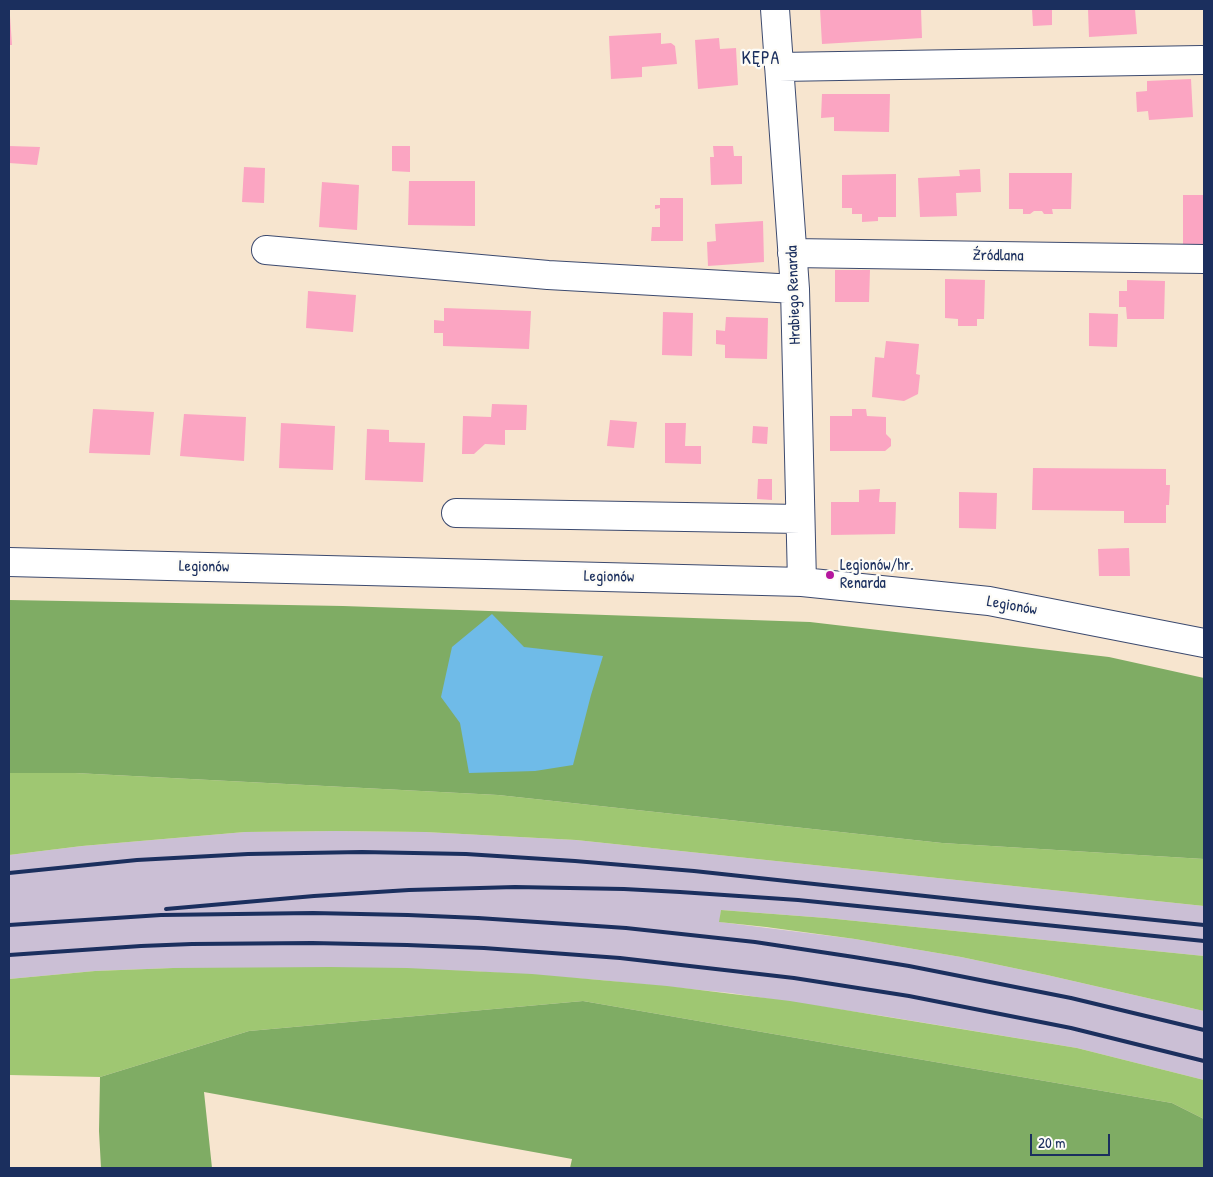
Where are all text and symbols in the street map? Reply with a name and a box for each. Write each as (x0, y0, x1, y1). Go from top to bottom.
district label: KĘPA (741, 48, 781, 70)
street label: Hrabiego Renarda (783, 245, 805, 345)
street label: Źródlana (972, 246, 1024, 266)
place label: Legionów/hr. Renarda (840, 556, 914, 594)
street label: Legionów (179, 557, 229, 577)
street label: Legionów (584, 567, 634, 587)
marker: Legionów/hr. Renarda (824, 569, 836, 581)
street label: Legionów (985, 592, 1039, 620)
scale bar (1033, 1124, 1113, 1156)
text: 20 m (1038, 1132, 1065, 1153)

